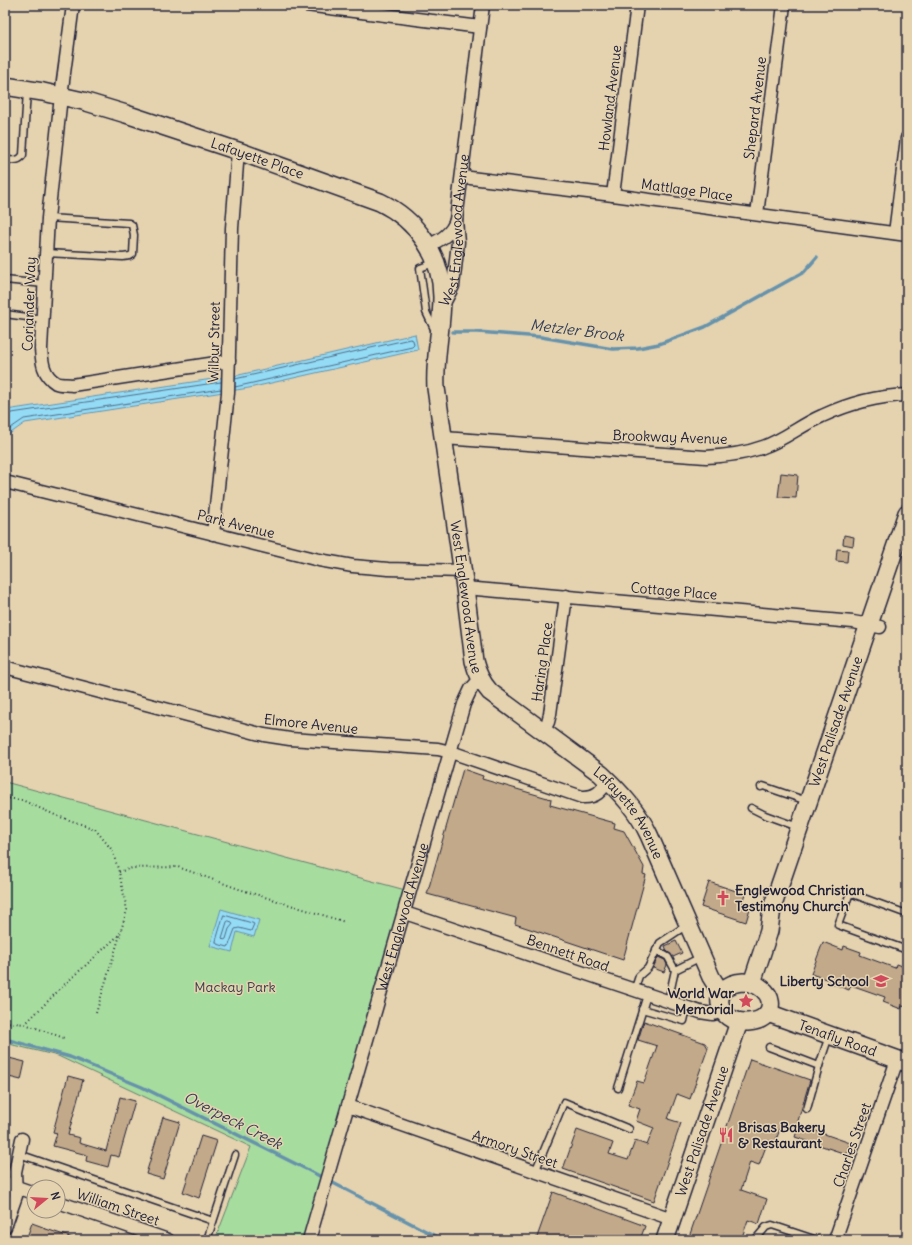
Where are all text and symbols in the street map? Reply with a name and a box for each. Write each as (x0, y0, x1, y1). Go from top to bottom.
street label: Howland Avenue (595, 44, 625, 152)
street label: Shepard Avenue (740, 56, 770, 160)
street label: Lafayette Place (209, 134, 306, 183)
street label: West Englewood Avenue (435, 153, 473, 309)
street label: Mattlage Place (640, 175, 734, 205)
street label: Coriander Way (18, 256, 40, 352)
street label: Wilbur Street (204, 301, 224, 383)
water label: Metzler Brook (529, 315, 626, 345)
street label: Brookway Avenue (612, 426, 728, 448)
street label: Park Avenue (195, 506, 277, 542)
street label: West Englewood Avenue (446, 519, 486, 676)
street label: Cottage Place (630, 578, 718, 604)
street label: Haring Place (528, 621, 556, 703)
street label: West Palisade Avenue (805, 654, 866, 789)
street label: Elmore Avenue (263, 710, 359, 738)
street label: Lafayette Avenue (590, 762, 667, 862)
street label: West Englewood Avenue (372, 841, 432, 994)
place label: Englewood Christian Testimony Church (735, 881, 865, 915)
church icon: Englewood Christian Testimony Church (714, 889, 732, 907)
street label: Bennett Road (524, 930, 612, 976)
place label: Liberty School (779, 972, 869, 990)
school or university icon: Liberty School (872, 972, 890, 990)
park label: Mackay Park (194, 978, 276, 996)
place label: World War Memorial (668, 984, 734, 1018)
place icon: World War Memorial (737, 992, 755, 1010)
street label: Tenafly Road (796, 1016, 879, 1060)
street label: West Palisade Avenue (671, 1063, 732, 1199)
water label: Overpeck Creek (181, 1087, 287, 1154)
street label: Charles Street (829, 1100, 875, 1190)
place label: Brisas Bakery & Restaurant (738, 1118, 826, 1152)
street label: Armory Street (470, 1126, 560, 1172)
restaurant icon: Brisas Bakery & Restaurant (717, 1126, 735, 1144)
north arrow (26, 1179, 66, 1219)
street label: William Street (74, 1184, 162, 1230)
text: N (48, 1190, 63, 1202)

